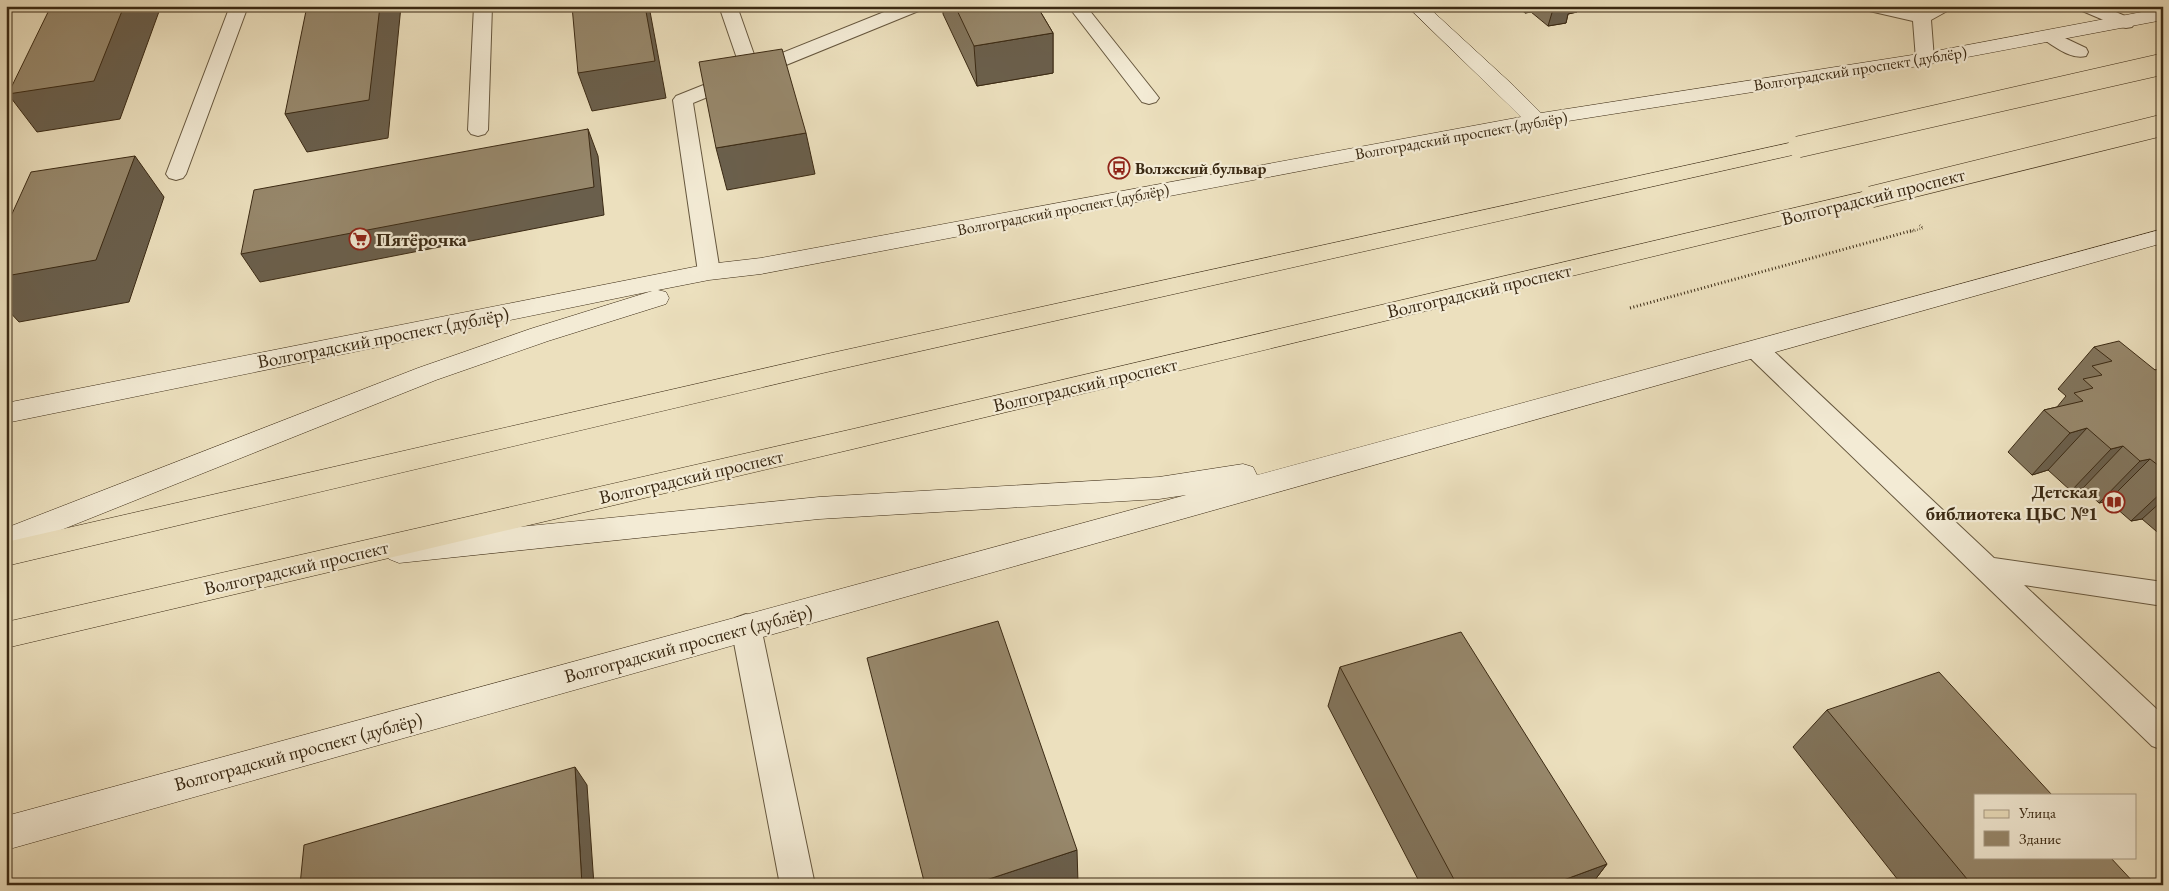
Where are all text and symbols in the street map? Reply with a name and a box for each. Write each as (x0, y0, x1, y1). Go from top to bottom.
street label: Волгоградский проспект (дублёр) (1752, 41, 1968, 96)
street label: Волгоградский проспект (дублёр) (1353, 106, 1569, 165)
bus stop icon: Волжский бульвар (1107, 156, 1131, 180)
place label: Волжский бульвар (1135, 158, 1267, 179)
street label: Волгоградский проспект (1779, 162, 1968, 231)
street label: Волгоградский проспект (дублёр) (955, 179, 1171, 240)
supermarket icon: Пятёрочка (348, 227, 372, 251)
place label: Пятёрочка (376, 227, 468, 252)
street label: Волгоградский проспект (1385, 257, 1574, 324)
street label: Волгоградский проспект (дублёр) (255, 301, 511, 374)
street label: Волгоградский проспект (991, 351, 1180, 418)
street label: Волгоградский проспект (597, 443, 786, 510)
place label: Детская библиотека ЦБС №1 (1925, 479, 2098, 526)
library icon: Детская библиотека ЦБС №1 (2102, 490, 2126, 514)
street label: Волгоградский проспект (202, 534, 391, 601)
street label: Волгоградский проспект (дублёр) (561, 598, 815, 689)
street label: Волгоградский проспект (дублёр) (171, 706, 425, 797)
legend (1974, 794, 2136, 858)
text: Улица (2018, 803, 2056, 822)
text: Здание (2019, 829, 2061, 848)

